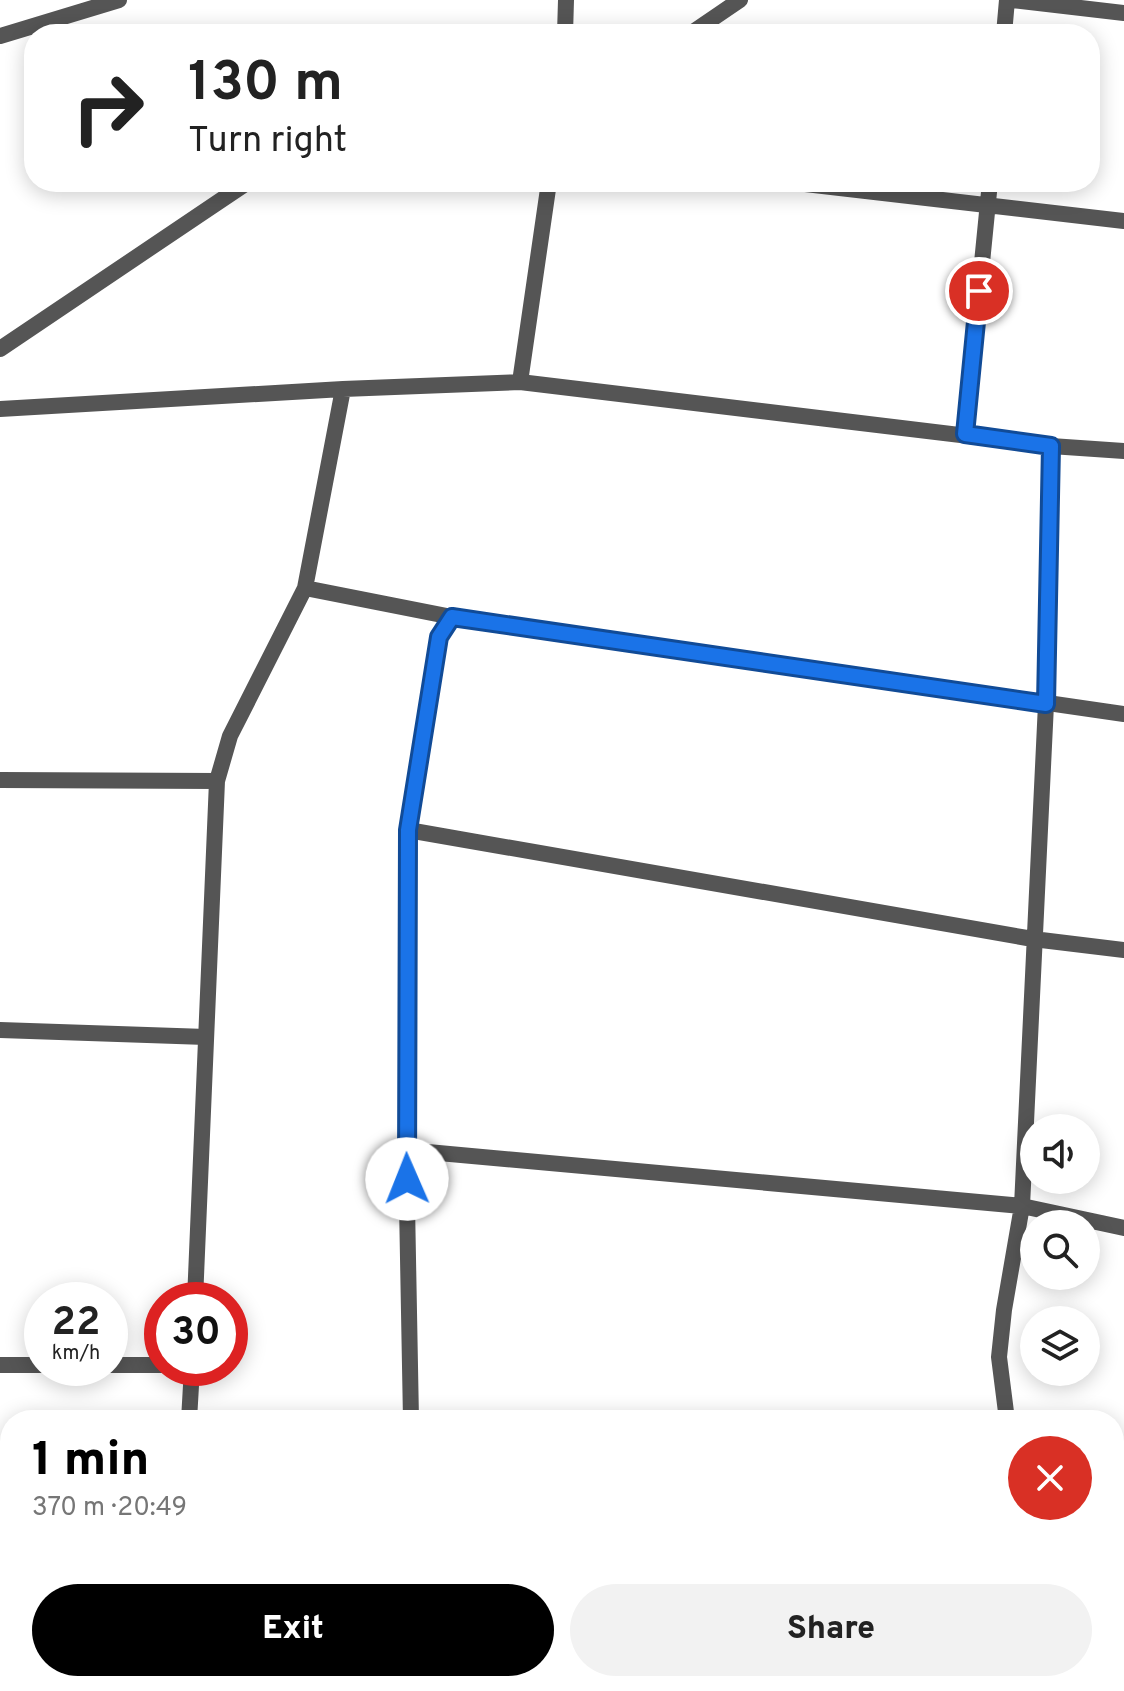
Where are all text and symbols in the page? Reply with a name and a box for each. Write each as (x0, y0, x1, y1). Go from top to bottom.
text: 130 m (188, 50, 343, 120)
icon: right (56, 56, 160, 160)
text: Turn right (188, 119, 347, 165)
pin (945, 257, 1013, 325)
icon: arrive (957, 269, 1001, 313)
map controls (1020, 1114, 1100, 1386)
button: sound (1020, 1114, 1100, 1194)
position arrow (365, 1137, 449, 1221)
button: search (1020, 1210, 1100, 1290)
speed limit sign: 30 (144, 1282, 248, 1386)
text: 22 (52, 1299, 100, 1349)
button: layers (1020, 1306, 1100, 1386)
text: km/h (52, 1341, 100, 1367)
text: 1 min (32, 1432, 149, 1492)
button: close (1008, 1436, 1092, 1520)
text: 370 m · 20:49 (32, 1492, 187, 1525)
button: Exit (32, 1584, 554, 1676)
button: Share (570, 1584, 1092, 1676)

